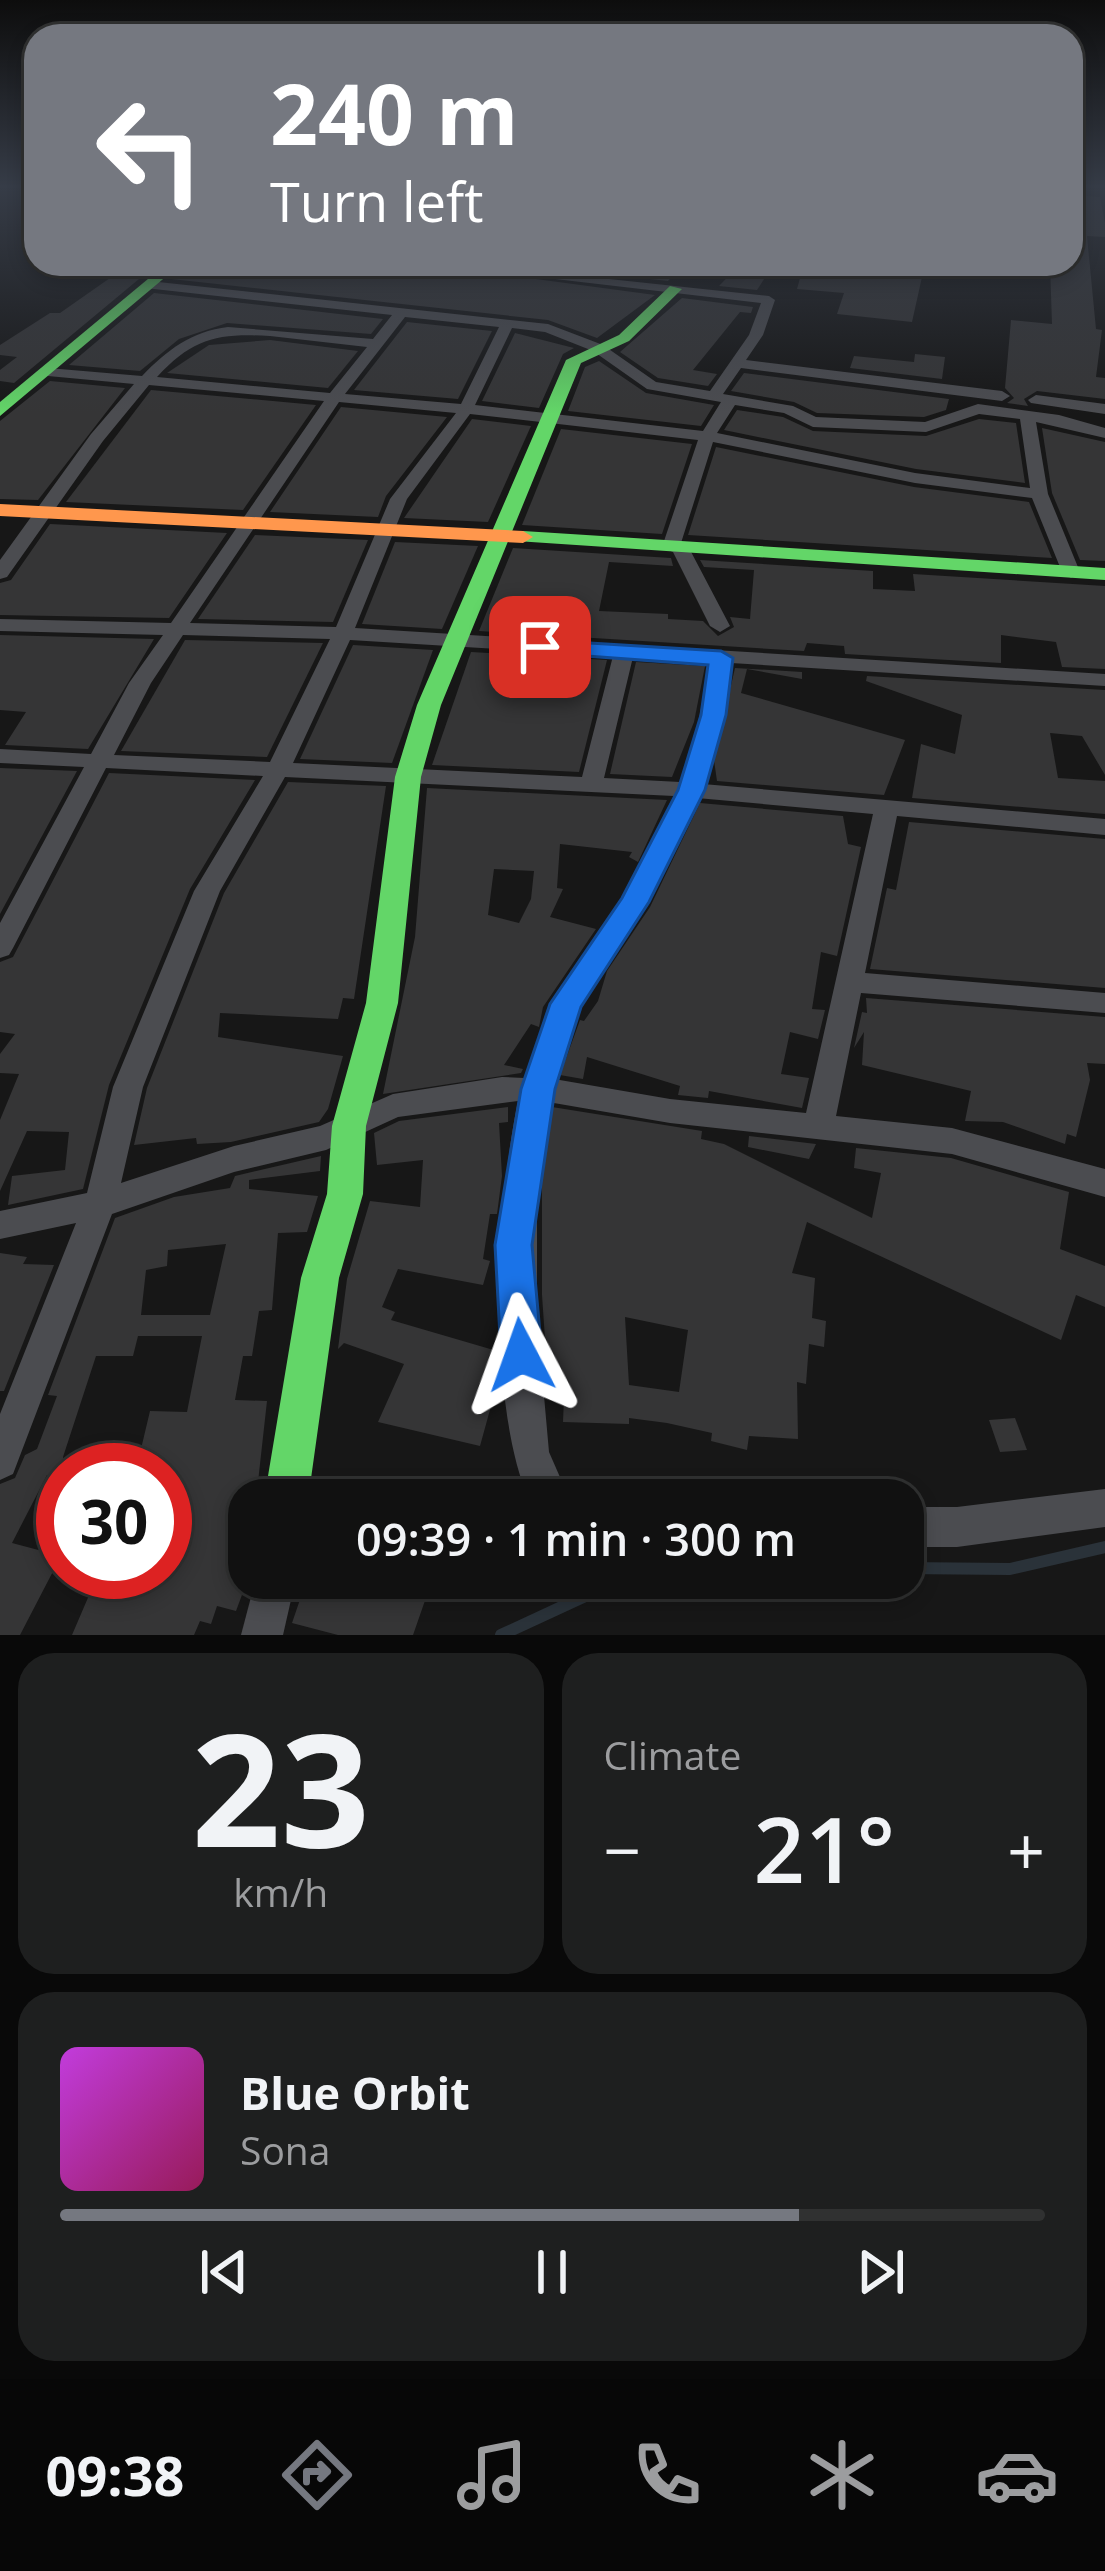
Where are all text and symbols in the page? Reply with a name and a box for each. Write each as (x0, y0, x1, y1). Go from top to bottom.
text: 240 m (270, 55, 518, 170)
icon: left (72, 72, 228, 228)
text: Turn left (270, 164, 483, 238)
pin (489, 596, 591, 698)
icon: arrive (507, 614, 573, 680)
position arrow (458, 1292, 584, 1418)
speed limit sign: 30 (36, 1443, 192, 1599)
text: 09:39 · 1 min · 300 m (356, 1508, 796, 1569)
text: 23 (192, 1680, 370, 1893)
text: Climate (604, 1728, 741, 1781)
text: 21° (754, 1787, 895, 1909)
text: − (604, 1804, 641, 1894)
text: + (1007, 1804, 1045, 1894)
text: km/h (233, 1865, 328, 1918)
text: Blue Orbit (240, 2062, 470, 2123)
text: Sona (240, 2123, 330, 2176)
icon: previous (191, 2239, 257, 2305)
icon: pause (519, 2239, 585, 2305)
icon: next (848, 2239, 914, 2305)
icon: directions (275, 2433, 359, 2517)
icon: music (450, 2433, 534, 2517)
icon: phone (625, 2433, 709, 2517)
icon: climate (800, 2433, 884, 2517)
icon: car (975, 2433, 1059, 2517)
text: 09:38 (46, 2438, 184, 2512)

